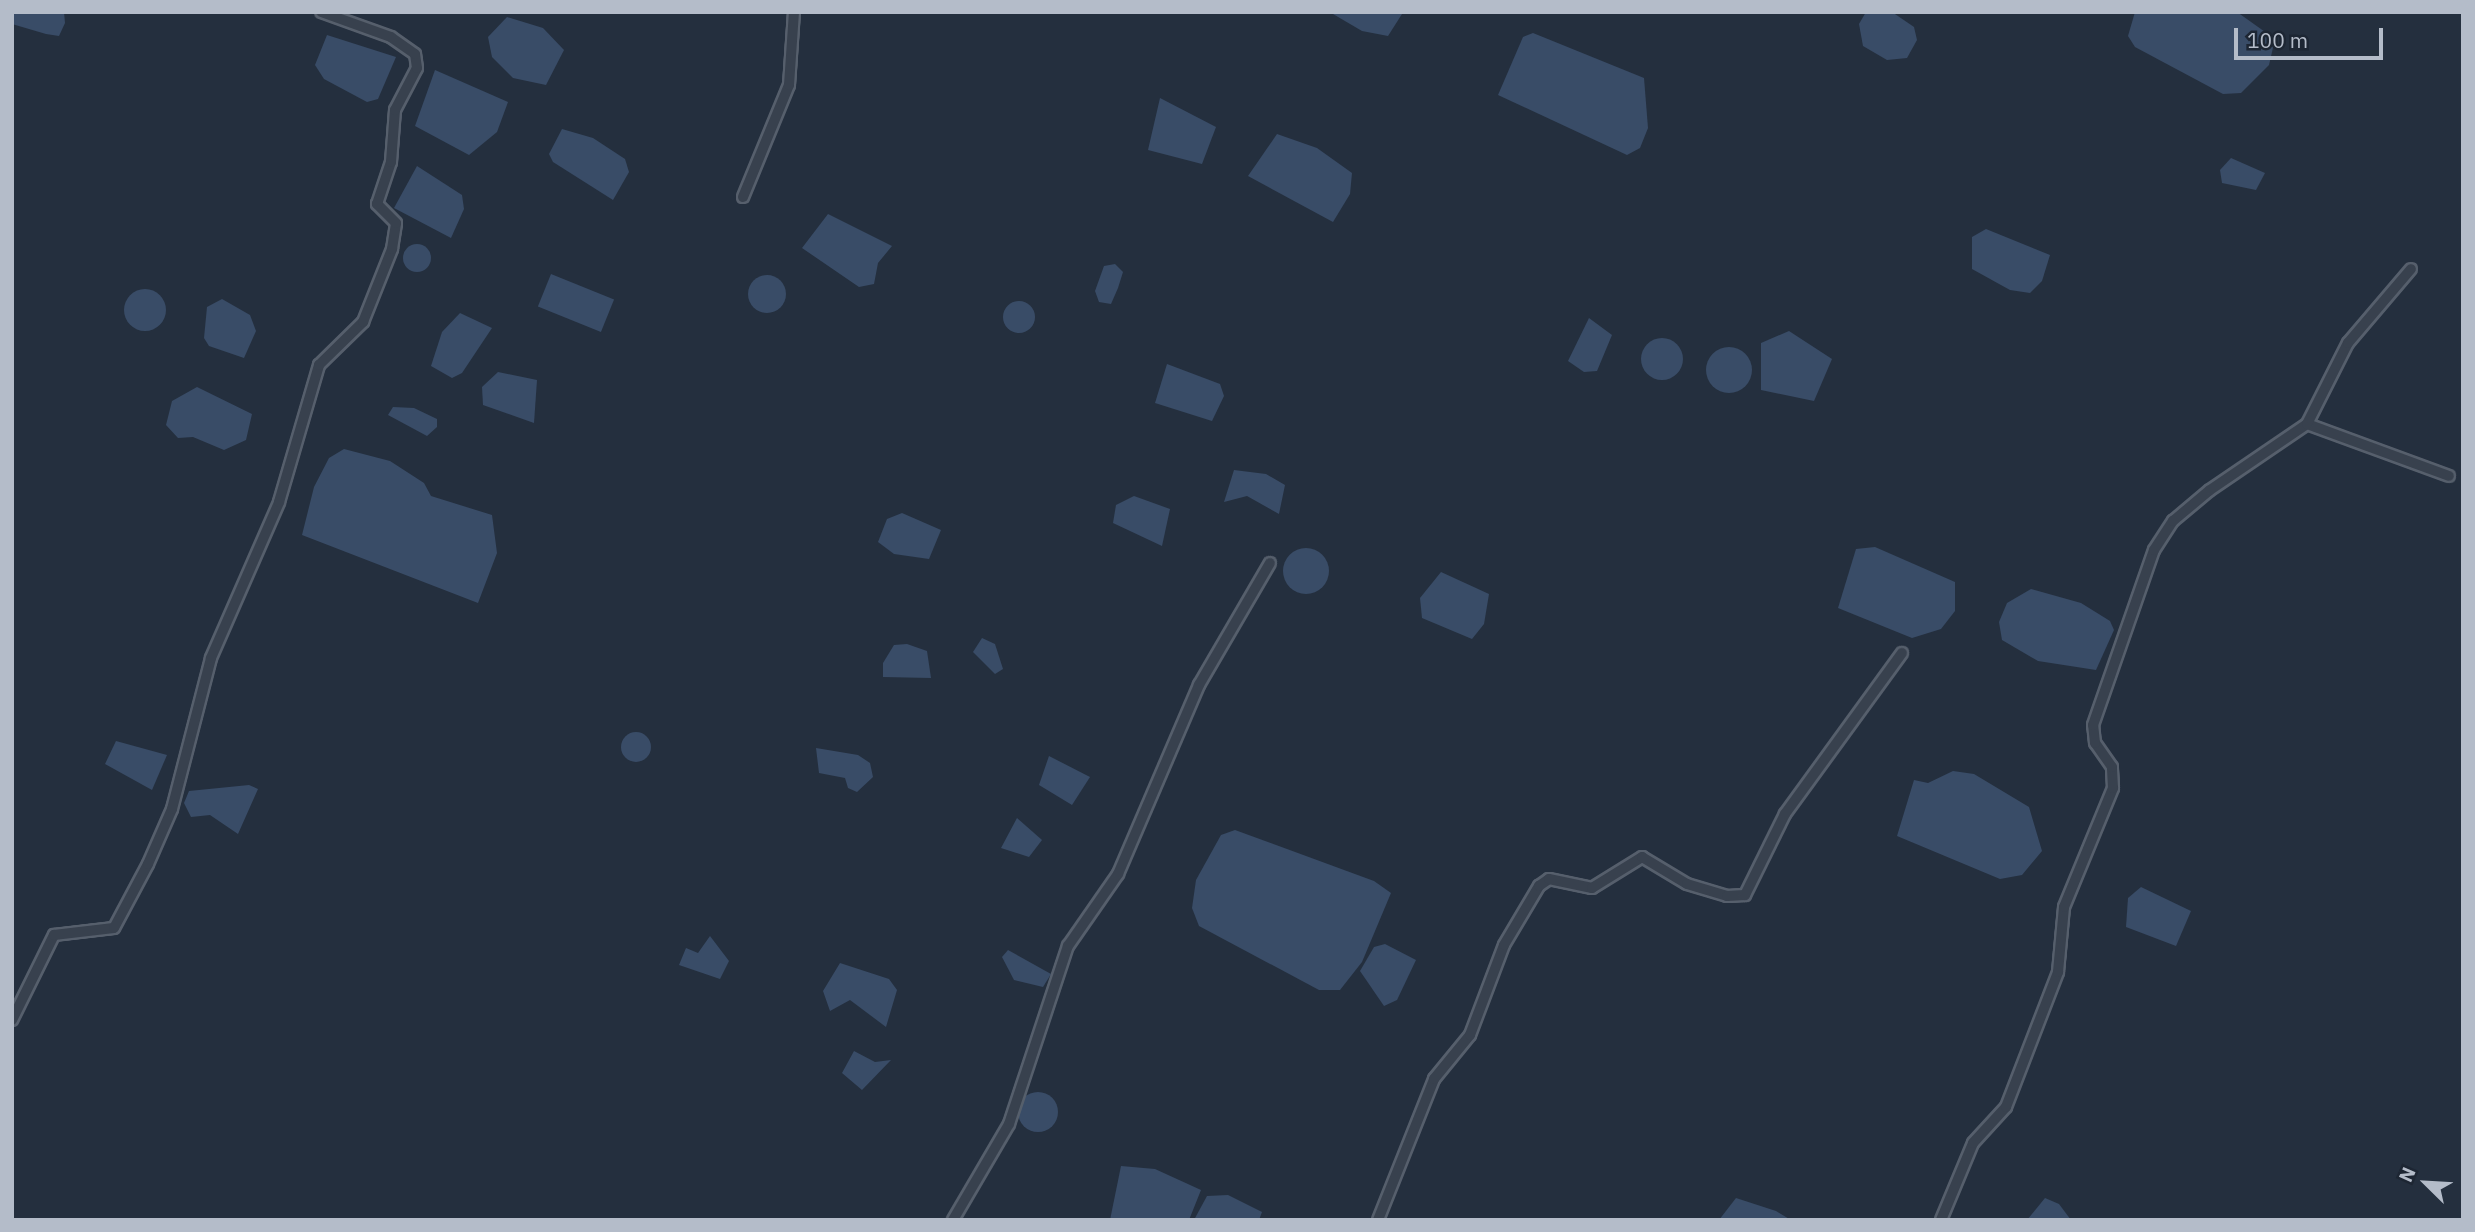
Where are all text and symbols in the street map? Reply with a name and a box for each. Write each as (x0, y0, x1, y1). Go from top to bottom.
scale bar (2237, 14, 2386, 58)
text: 100 m (2247, 26, 2308, 54)
north arrow (2391, 1148, 2461, 1218)
text: N (2393, 1163, 2421, 1186)

